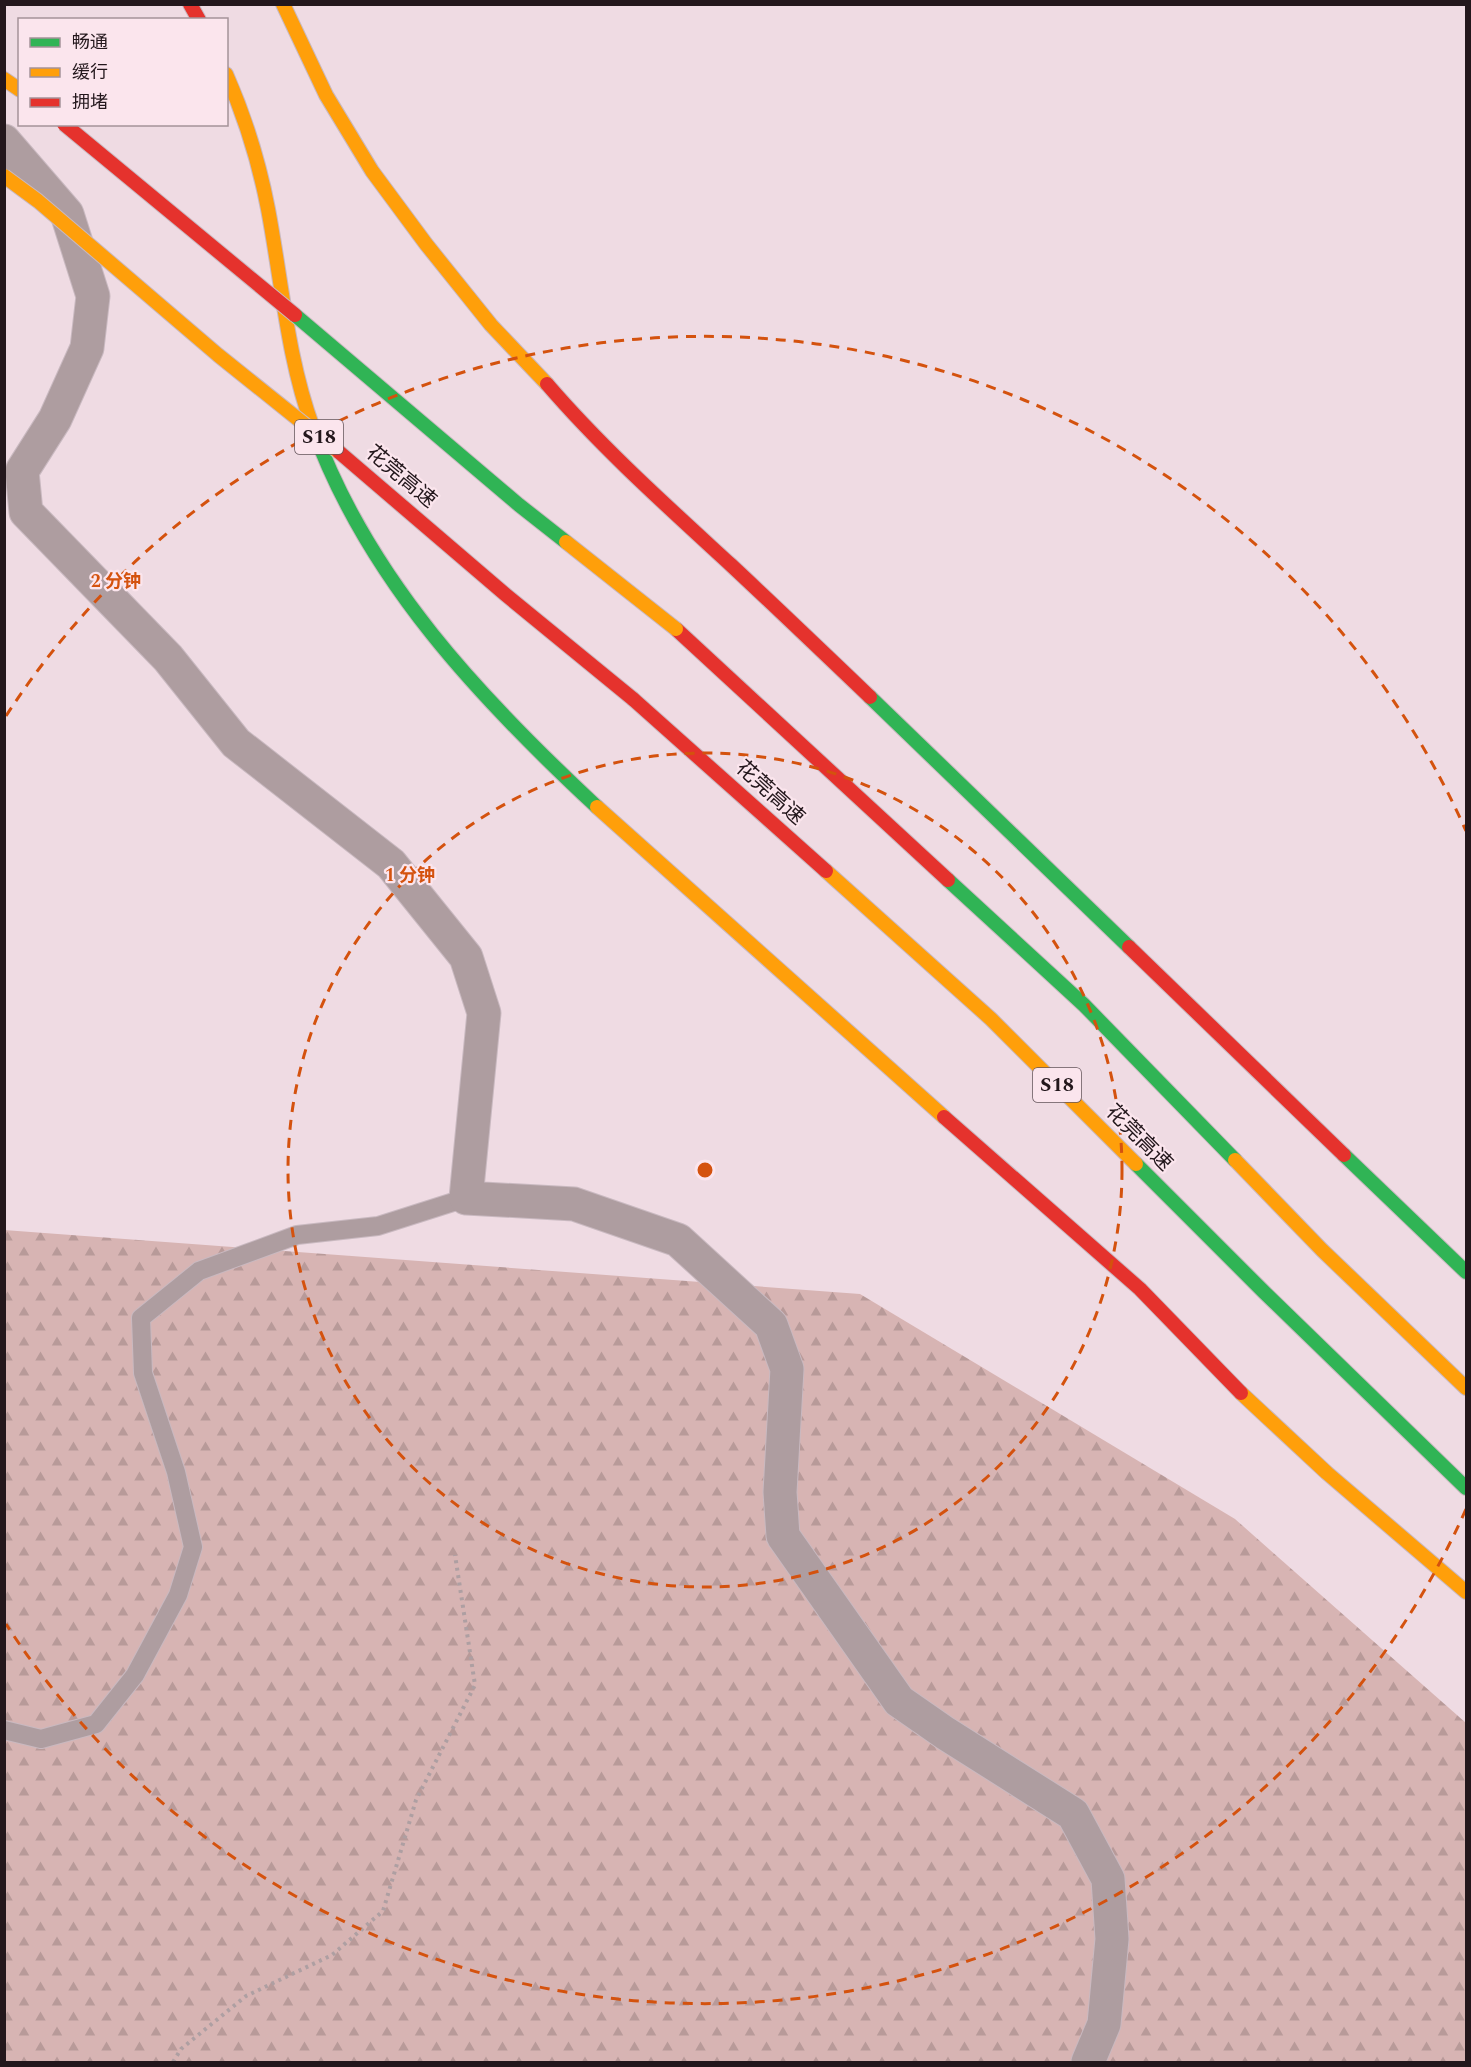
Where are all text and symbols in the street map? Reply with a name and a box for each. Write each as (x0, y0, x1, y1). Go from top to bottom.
legend (18, 18, 228, 126)
text: 畅通 (72, 29, 108, 56)
text: 缓行 (72, 59, 108, 86)
text: 拥堵 (72, 89, 108, 116)
road number: S18 (295, 420, 343, 454)
street label: 花莞高速 (359, 438, 443, 516)
text: 2 分钟 (91, 568, 141, 595)
street label: 花莞高速 (728, 753, 812, 833)
text: 1 分钟 (385, 862, 435, 889)
road number: S18 (1033, 1068, 1081, 1102)
street label: 花莞高速 (1098, 1097, 1180, 1179)
centre of rings (695, 1160, 715, 1180)

